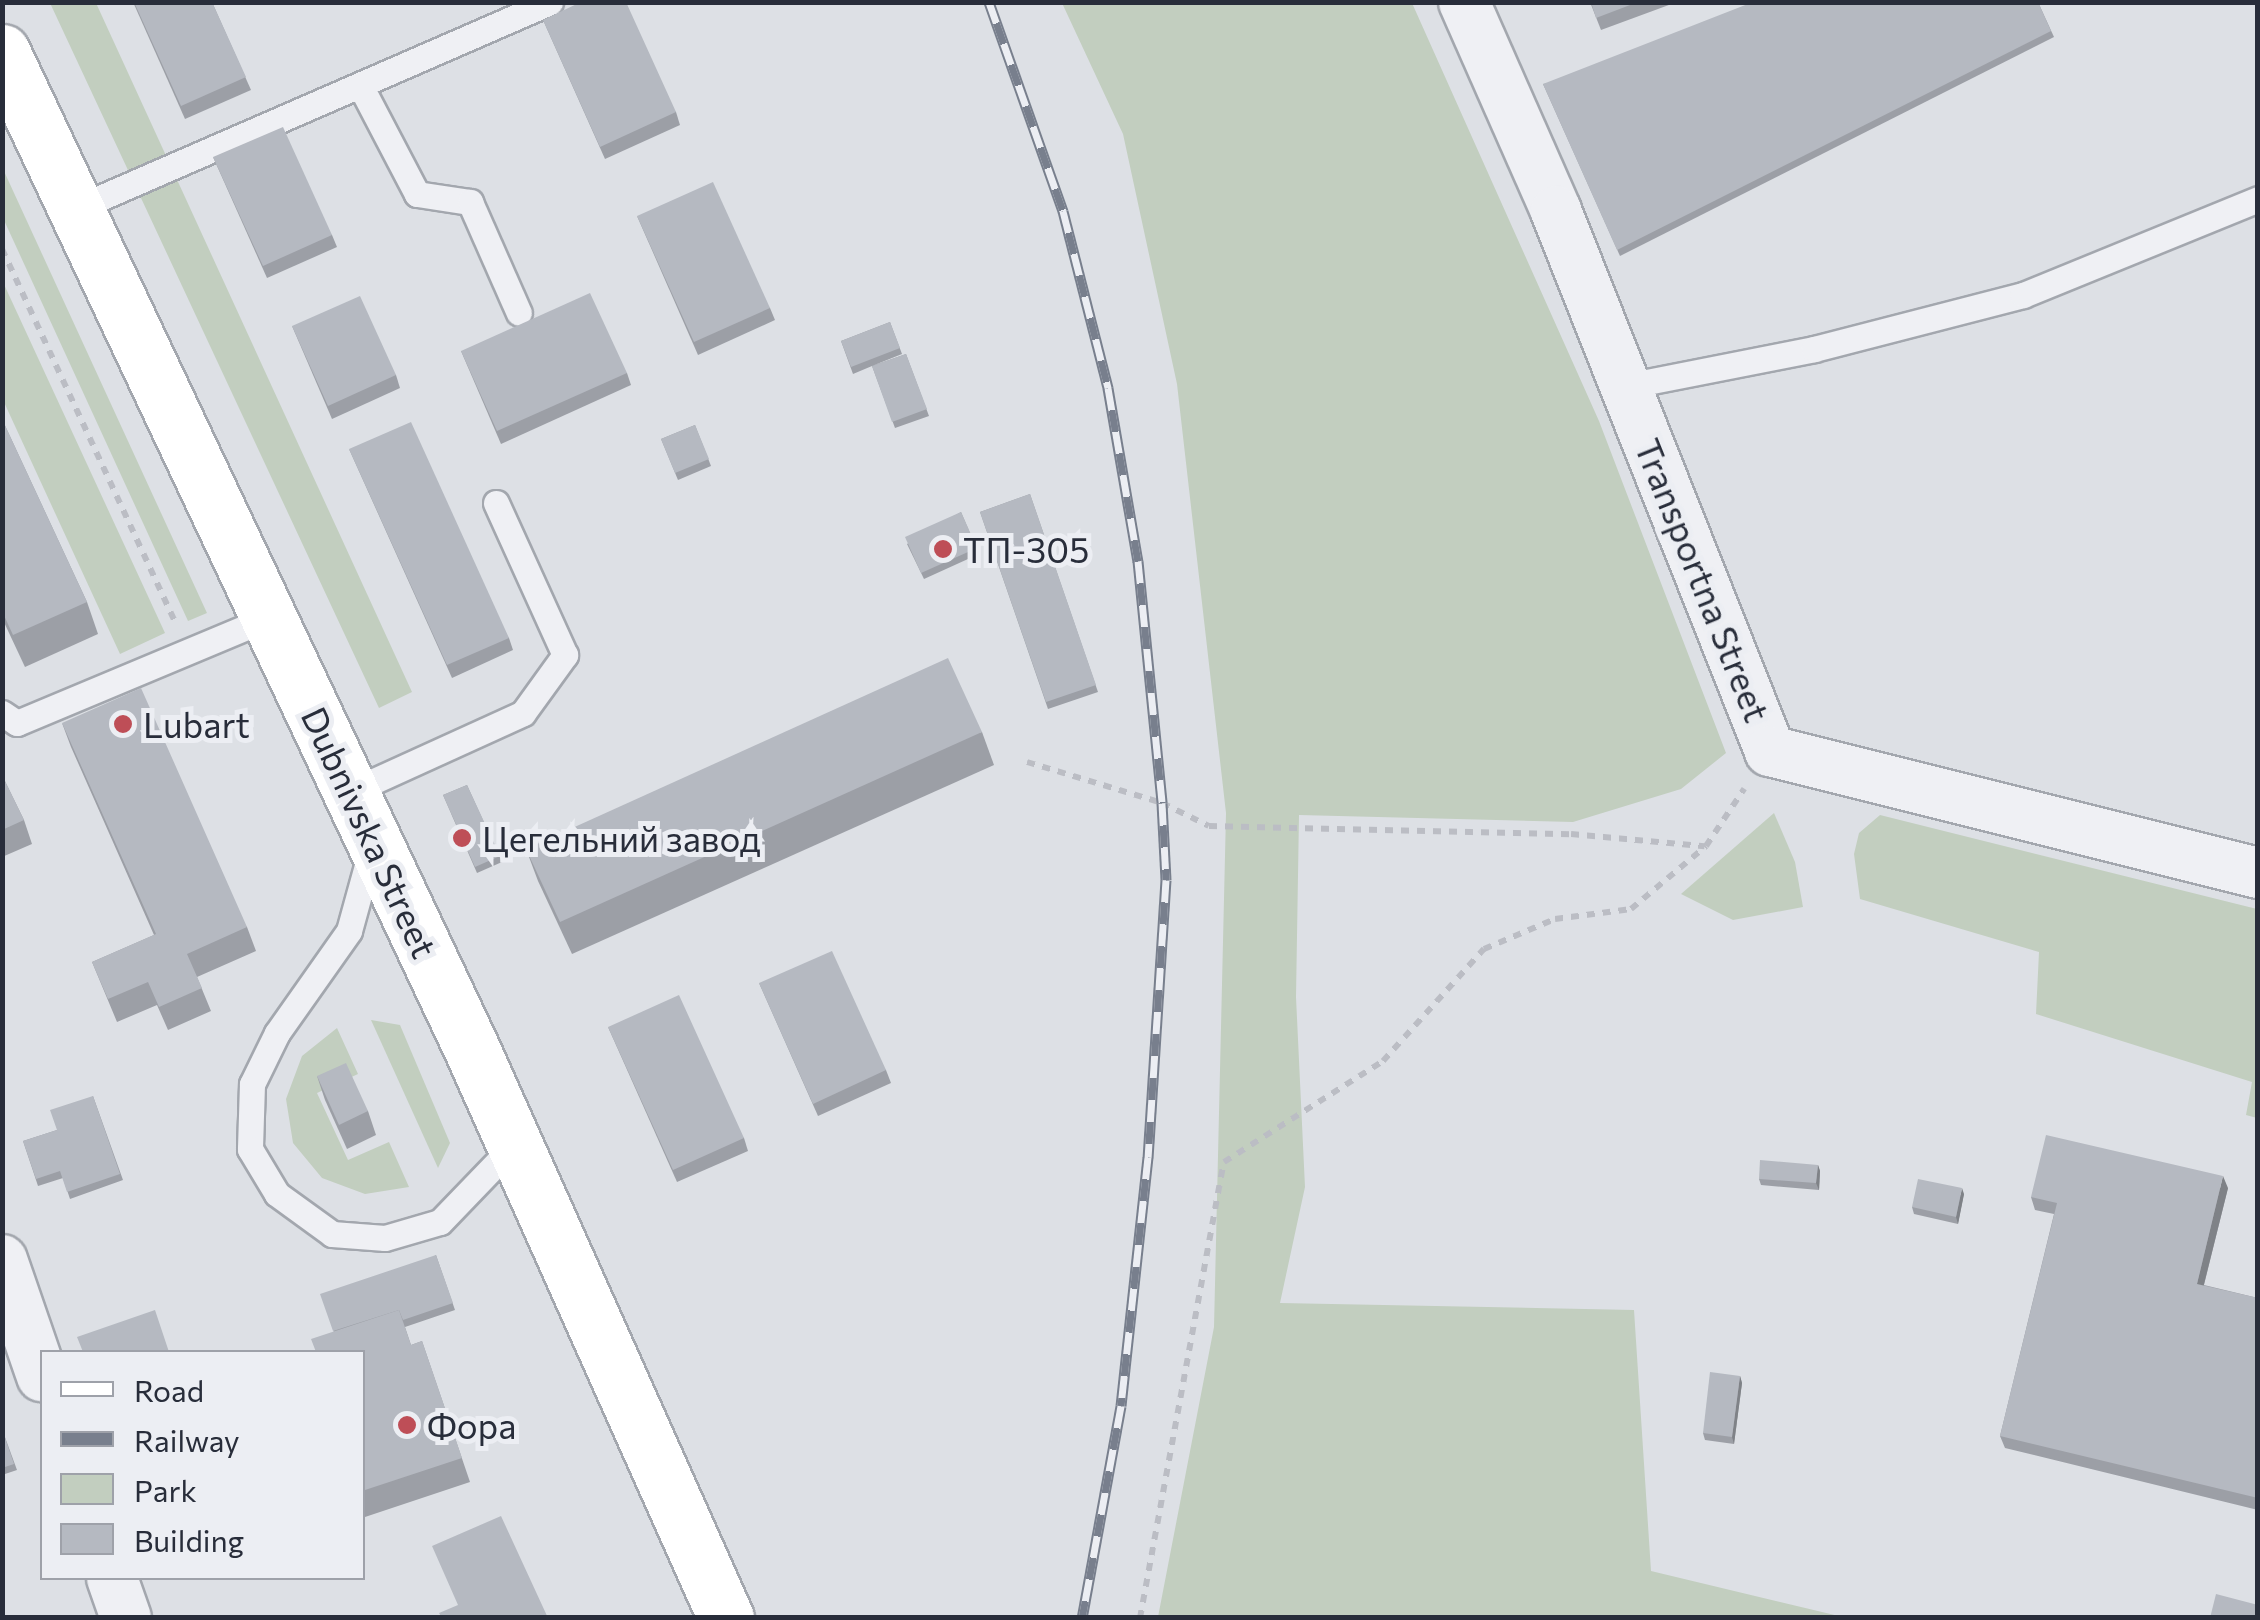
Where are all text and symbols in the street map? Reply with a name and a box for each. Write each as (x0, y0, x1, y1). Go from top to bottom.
street label: Transportna Street (1627, 432, 1779, 728)
place label: ТП-305 (963, 528, 1089, 570)
marker: ТП-305 (932, 538, 954, 560)
street label: Dubnivska Street (294, 700, 446, 964)
place label: Lubart (143, 703, 250, 745)
marker: Lubart (112, 713, 134, 735)
place label: Цегельний завод (482, 817, 761, 859)
marker: Цегельний завод (451, 827, 473, 849)
legend (40, 1350, 365, 1580)
text: Road (134, 1371, 204, 1408)
place label: Фора (427, 1404, 516, 1446)
marker: Фора (396, 1414, 418, 1436)
text: Railway (134, 1421, 240, 1458)
text: Park (134, 1471, 197, 1508)
text: Building (134, 1521, 244, 1558)

